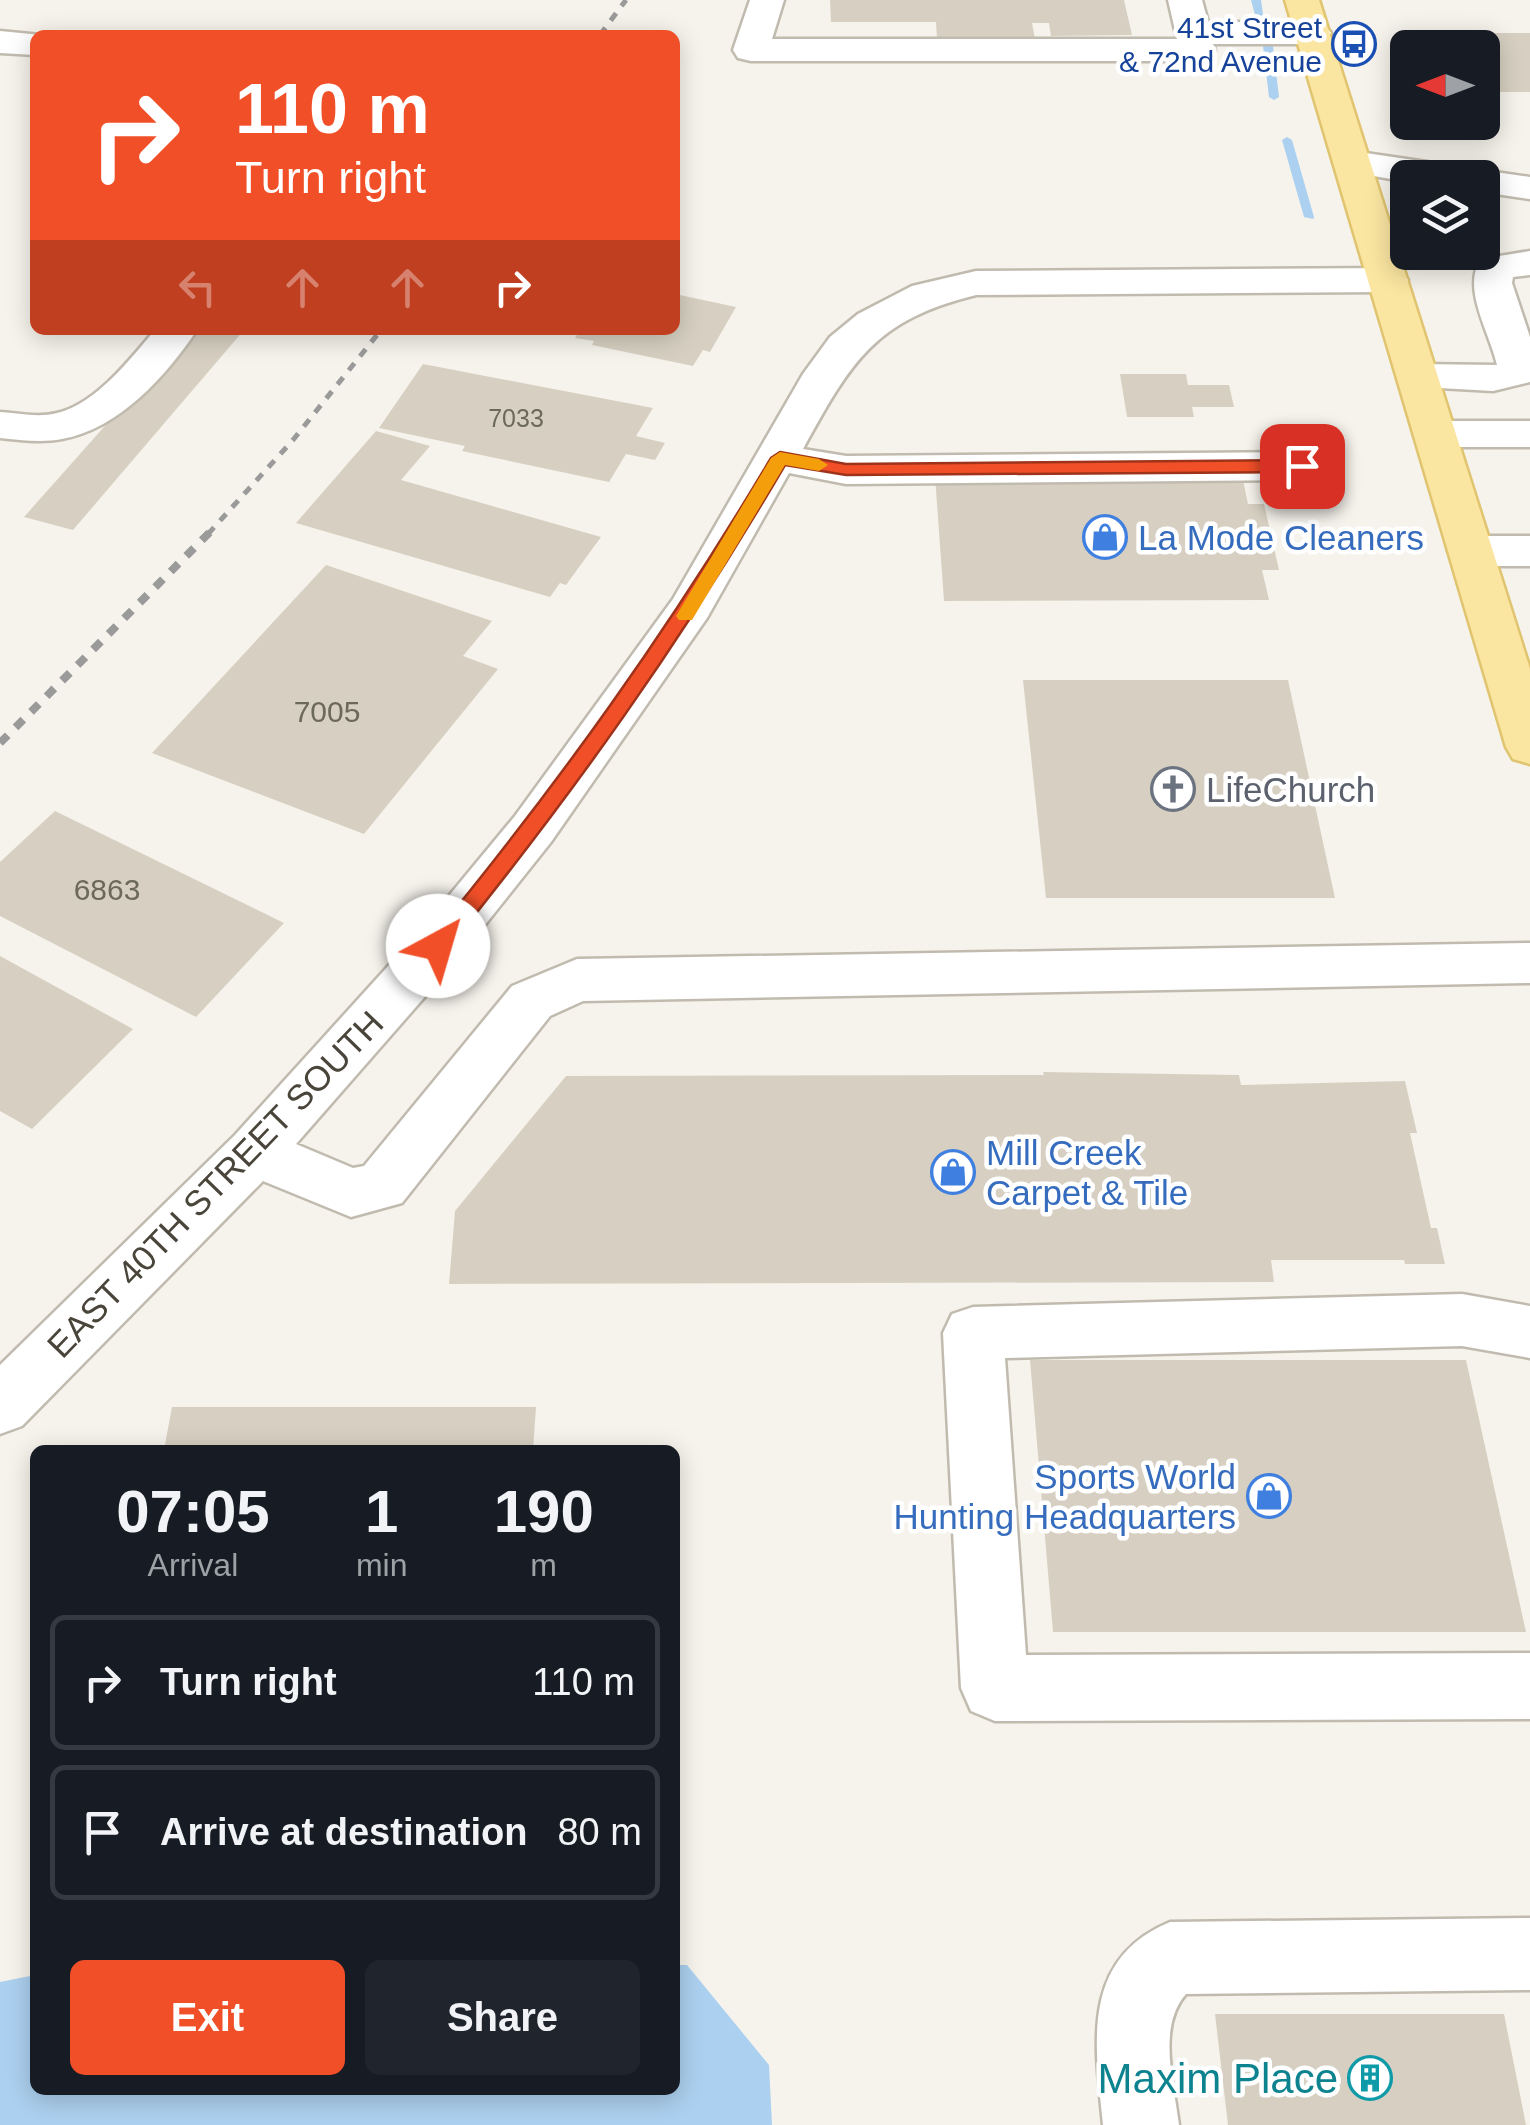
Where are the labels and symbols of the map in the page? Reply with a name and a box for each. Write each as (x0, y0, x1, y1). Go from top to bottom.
place label: 41st Street & 72nd Avenue (1119, 11, 1323, 78)
bus stop icon: 41st Street & 72nd Avenue (1331, 21, 1377, 67)
north arrow (1390, 30, 1500, 140)
house number: 7033 (488, 404, 544, 432)
pin (1260, 424, 1345, 509)
shop icon: La Mode Cleaners (1082, 514, 1128, 560)
place label: La Mode Cleaners (1138, 518, 1424, 557)
house number: 7005 (294, 695, 360, 728)
church icon: LifeChurch (1150, 766, 1196, 812)
place label: LifeChurch (1206, 770, 1375, 809)
house number: 6863 (74, 873, 140, 906)
position arrow (386, 894, 490, 998)
street label: EAST 40TH STREET SOUTH (39, 1003, 391, 1365)
place label: Mill Creek Carpet & Tile (986, 1133, 1188, 1212)
shop icon: Mill Creek Carpet & Tile (930, 1149, 976, 1195)
place label: Sports World Hunting Headquarters (894, 1457, 1236, 1536)
shop icon: Sports World Hunting Headquarters (1246, 1473, 1292, 1519)
place label: Maxim Place (1098, 2055, 1338, 2102)
building icon: Maxim Place (1347, 2055, 1393, 2101)

